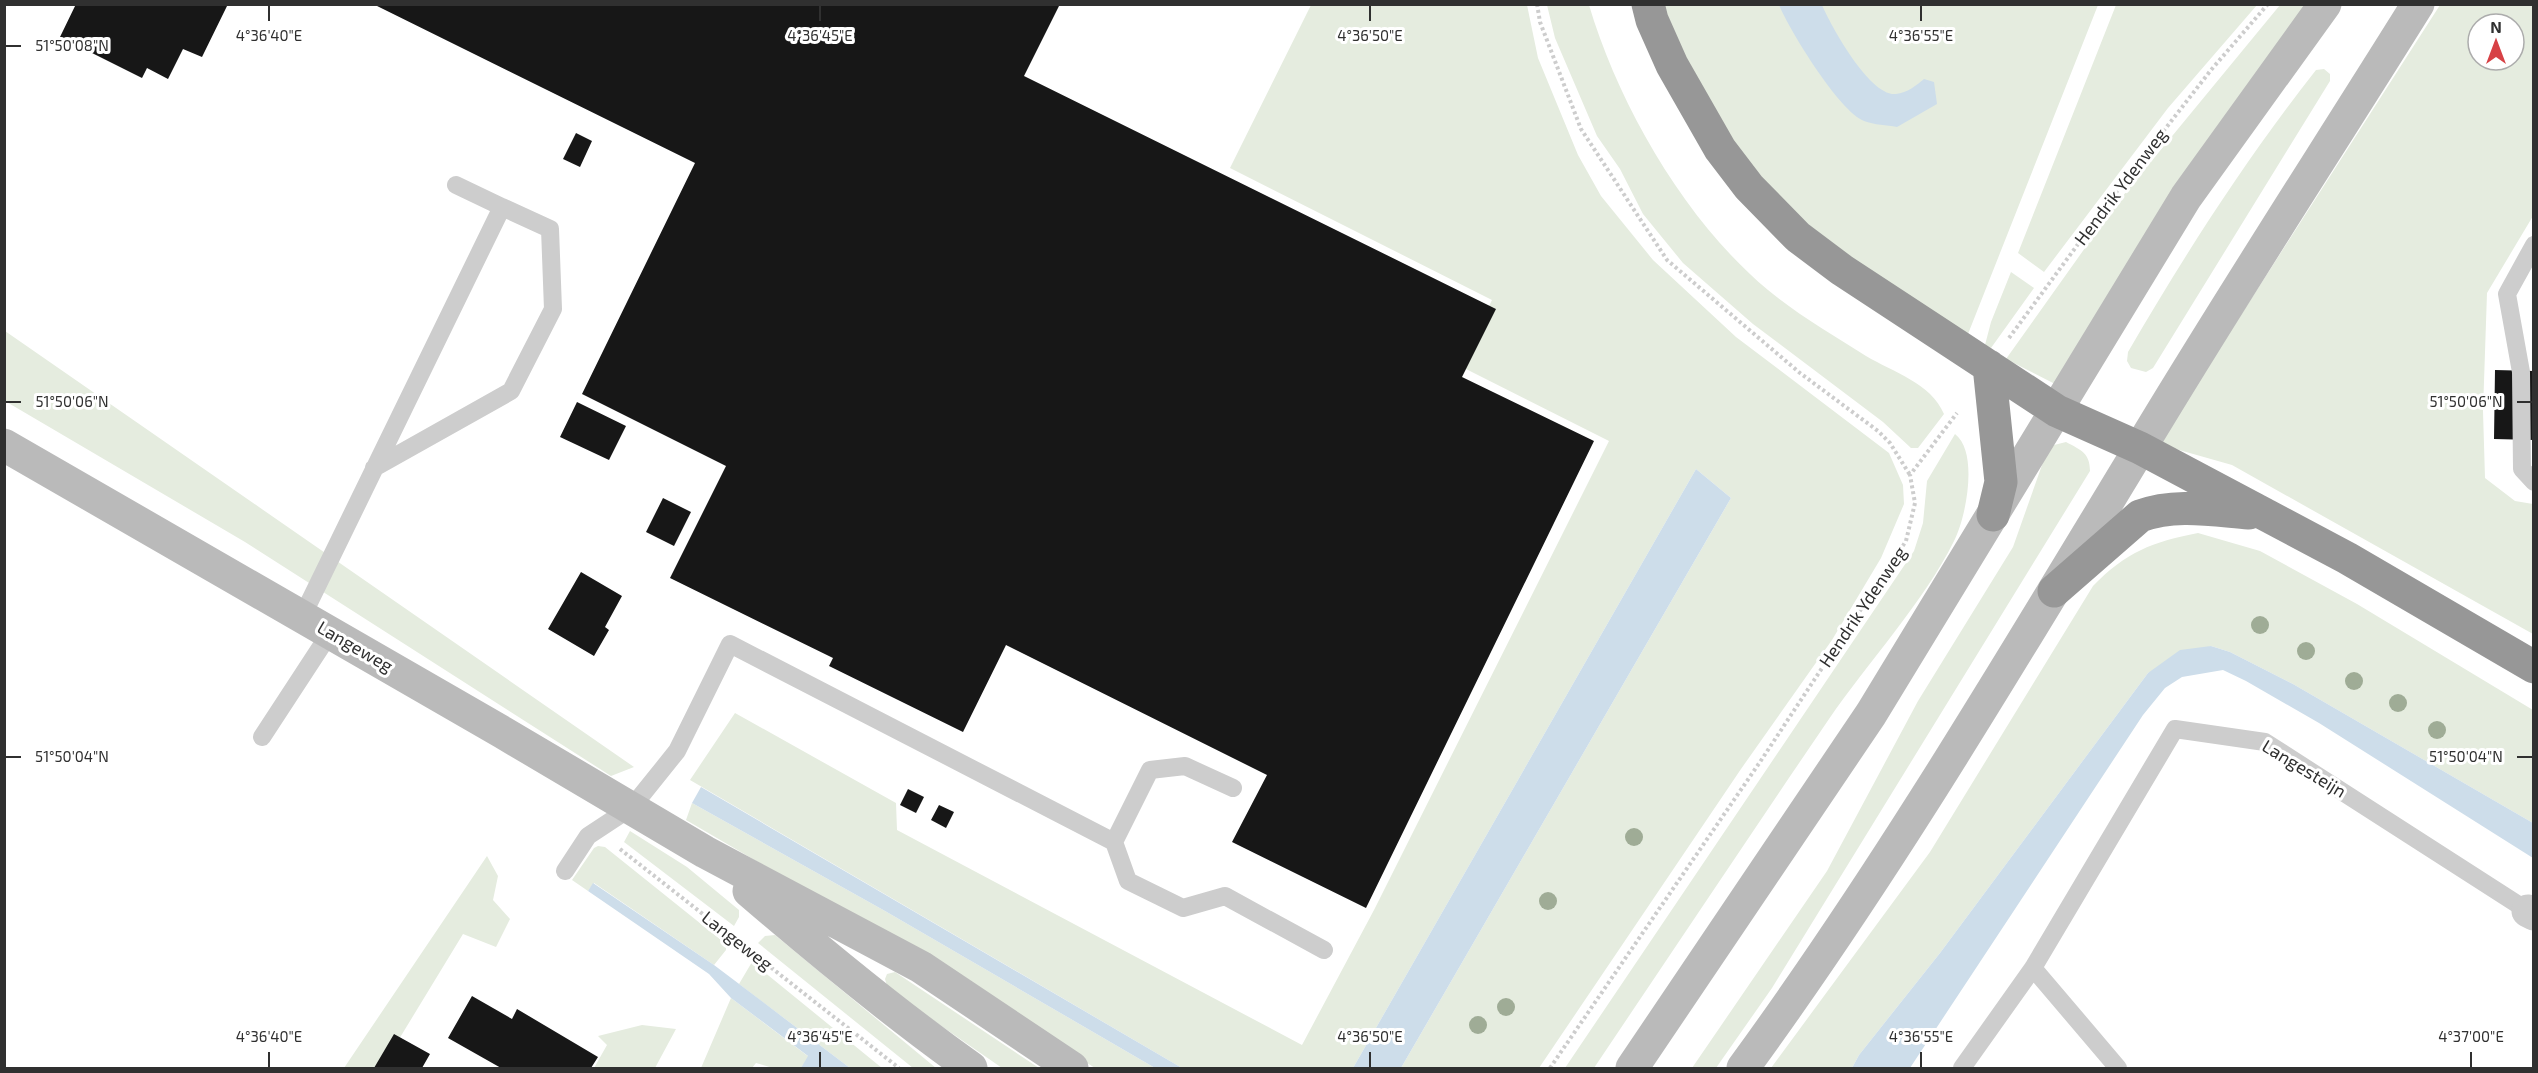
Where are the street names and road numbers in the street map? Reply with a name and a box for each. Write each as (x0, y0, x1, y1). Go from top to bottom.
street label: Hendrik Ydenweg (2069, 124, 2171, 249)
street label: Hendrik Ydenweg (1814, 542, 1911, 671)
street label: Langeweg (314, 616, 397, 677)
street label: Langesteijn (2258, 734, 2351, 802)
street label: Langeweg (698, 906, 777, 975)

